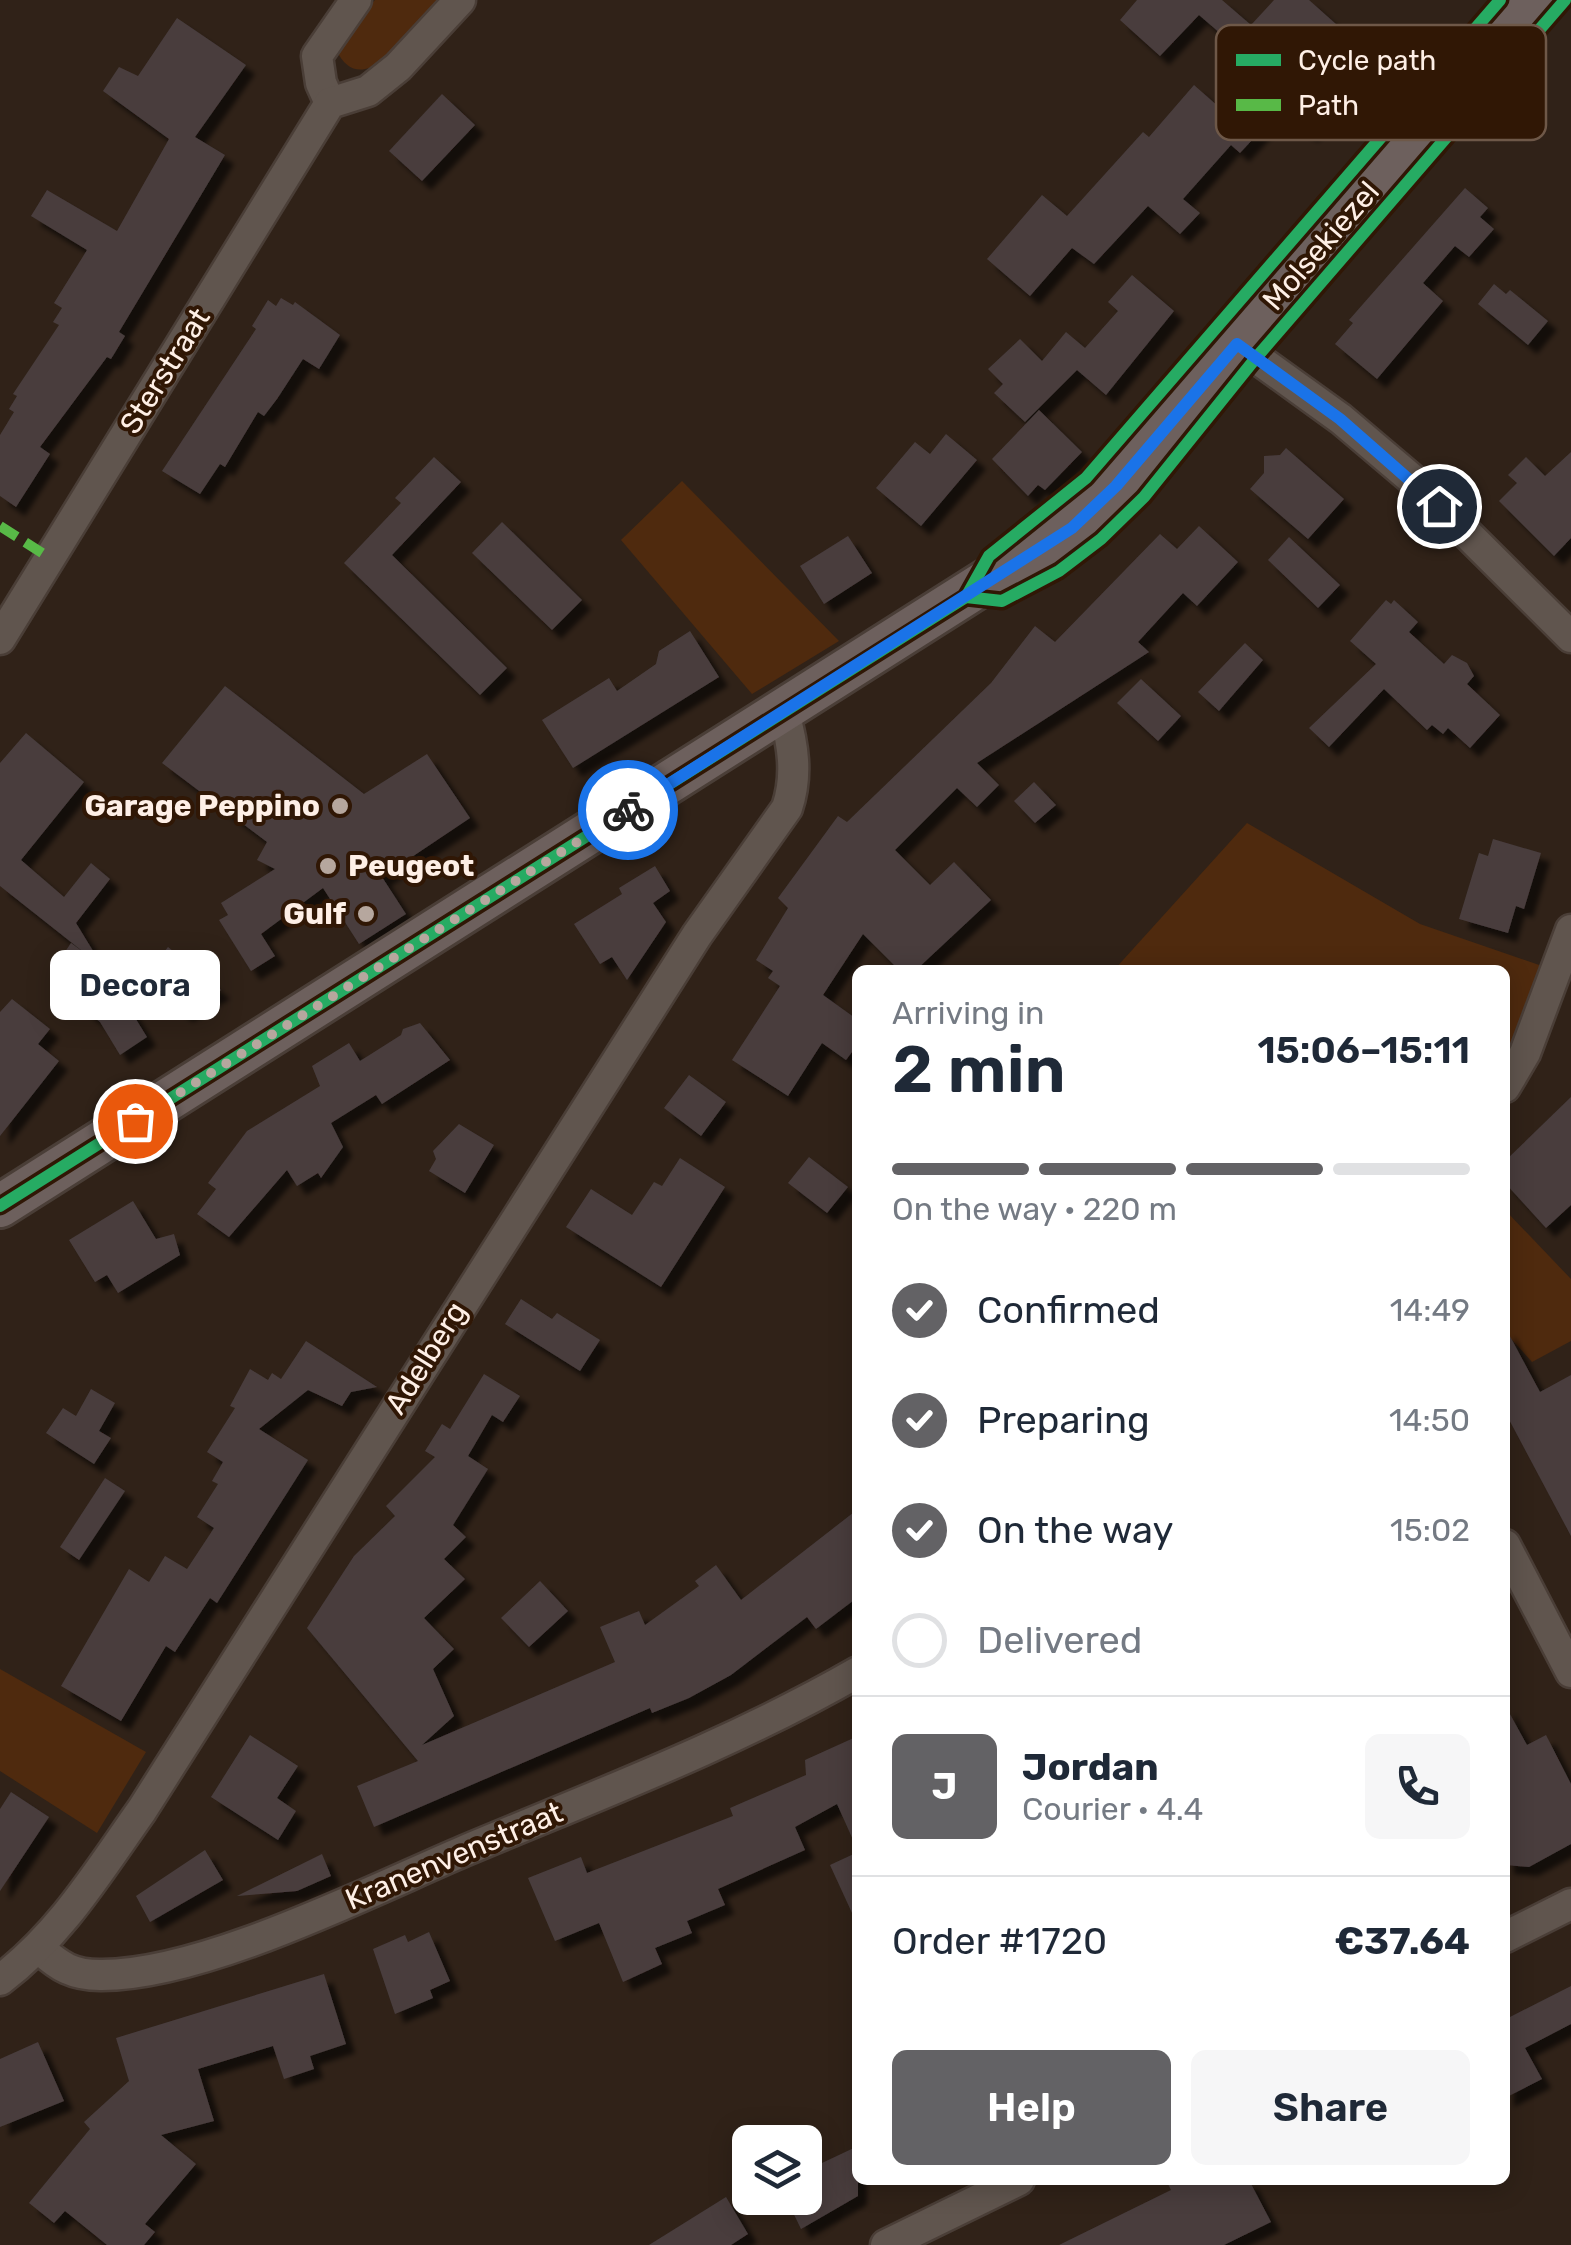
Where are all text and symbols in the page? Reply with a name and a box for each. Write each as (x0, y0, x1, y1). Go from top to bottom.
legend (1216, 25, 1546, 140)
text: Cycle path (1298, 44, 1436, 77)
text: Path (1298, 89, 1359, 122)
street label: Molsekiezel (1255, 174, 1387, 318)
street label: Sterstraat (112, 301, 218, 441)
pin (1397, 464, 1482, 549)
icon: home (1412, 479, 1467, 534)
courier (578, 760, 678, 860)
icon: bike (601, 783, 656, 838)
place label: Garage Peppino (84, 788, 320, 824)
marker: Garage Peppino (329, 795, 351, 817)
place label: Peugeot (348, 848, 474, 884)
marker: Peugeot (317, 855, 339, 877)
place label: Gulf (283, 896, 347, 932)
marker: Gulf (355, 903, 377, 925)
callout: Decora (50, 951, 220, 1021)
text: Decora (79, 966, 191, 1004)
text: Arriving in (892, 994, 1044, 1032)
text: 15:06–15:11 (1258, 1027, 1470, 1073)
text: 2 min (892, 1031, 1066, 1108)
pin (93, 1079, 178, 1164)
icon: bag (108, 1094, 163, 1149)
text: On the way · 220 m (892, 1190, 1177, 1228)
icon: check (892, 1283, 947, 1338)
text: Confirmed (977, 1287, 1160, 1333)
text: 14:49 (1390, 1291, 1470, 1329)
street label: Adelberg (377, 1295, 475, 1421)
icon: check (892, 1393, 947, 1448)
text: Preparing (977, 1397, 1150, 1443)
text: 14:50 (1389, 1401, 1470, 1439)
icon: check (892, 1503, 947, 1558)
text: On the way (977, 1507, 1173, 1553)
text: 15:02 (1390, 1511, 1470, 1549)
text: Delivered (977, 1617, 1142, 1663)
button: phone (1365, 1734, 1470, 1839)
text: Jordan (1022, 1744, 1159, 1790)
text: J (932, 1763, 957, 1809)
text: Courier · 4.4 (1022, 1790, 1203, 1828)
street label: Kranenvenstraat (340, 1794, 568, 1918)
text: Order #1720 (892, 1918, 1107, 1964)
text: €37.64 (1334, 1918, 1470, 1964)
button: Help (892, 2050, 1171, 2165)
button: Share (1191, 2050, 1470, 2165)
map controls (732, 2125, 822, 2215)
button: layers (732, 2125, 822, 2215)

